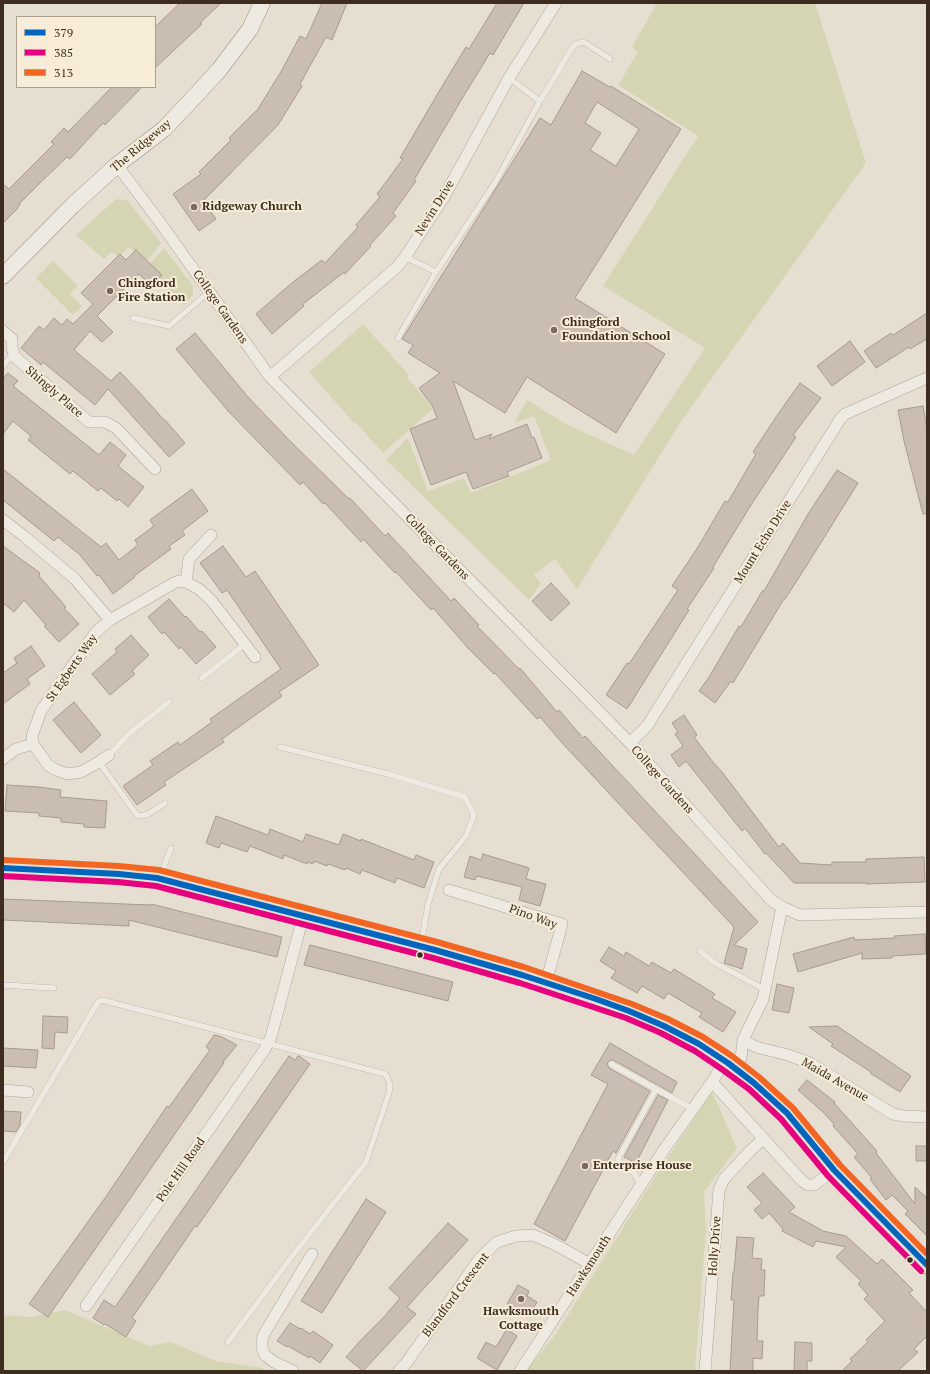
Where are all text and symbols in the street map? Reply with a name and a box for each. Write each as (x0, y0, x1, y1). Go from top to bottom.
legend (16, 16, 156, 88)
text: 379 (54, 25, 73, 40)
text: 385 (54, 45, 73, 60)
text: 313 (54, 65, 73, 80)
street label: The Ridgeway (108, 117, 174, 175)
street label: Nevin Drive (412, 177, 458, 239)
place label: Ridgeway Church (202, 200, 302, 214)
marker: Ridgeway Church (189, 202, 199, 212)
street label: College Gardens (189, 267, 251, 347)
place label: Chingford Fire Station (118, 277, 186, 305)
marker: Chingford Fire Station (105, 286, 115, 296)
place label: Chingford Foundation School (562, 316, 670, 344)
marker: Chingford Foundation School (549, 325, 559, 335)
street label: Shingly Place (22, 363, 86, 421)
street label: Mount Echo Drive (731, 497, 795, 587)
street label: College Gardens (402, 511, 472, 583)
street label: St Egberts Way (43, 631, 101, 705)
street label: College Gardens (628, 743, 696, 817)
street label: Pino Way (507, 902, 559, 932)
unlabelled marker (415, 950, 425, 960)
street label: Maida Avenue (799, 1055, 871, 1105)
street label: Pole Hill Road (154, 1135, 208, 1205)
place label: Enterprise House (593, 1159, 692, 1173)
marker: Enterprise House (580, 1161, 590, 1171)
street label: Holly Drive (706, 1215, 724, 1277)
street label: Hawksmouth (564, 1233, 614, 1299)
street label: Blandford Crescent (420, 1250, 492, 1340)
unlabelled marker (905, 1255, 915, 1265)
marker: Hawksmouth Cottage (516, 1294, 526, 1304)
place label: Hawksmouth Cottage (483, 1305, 559, 1333)

